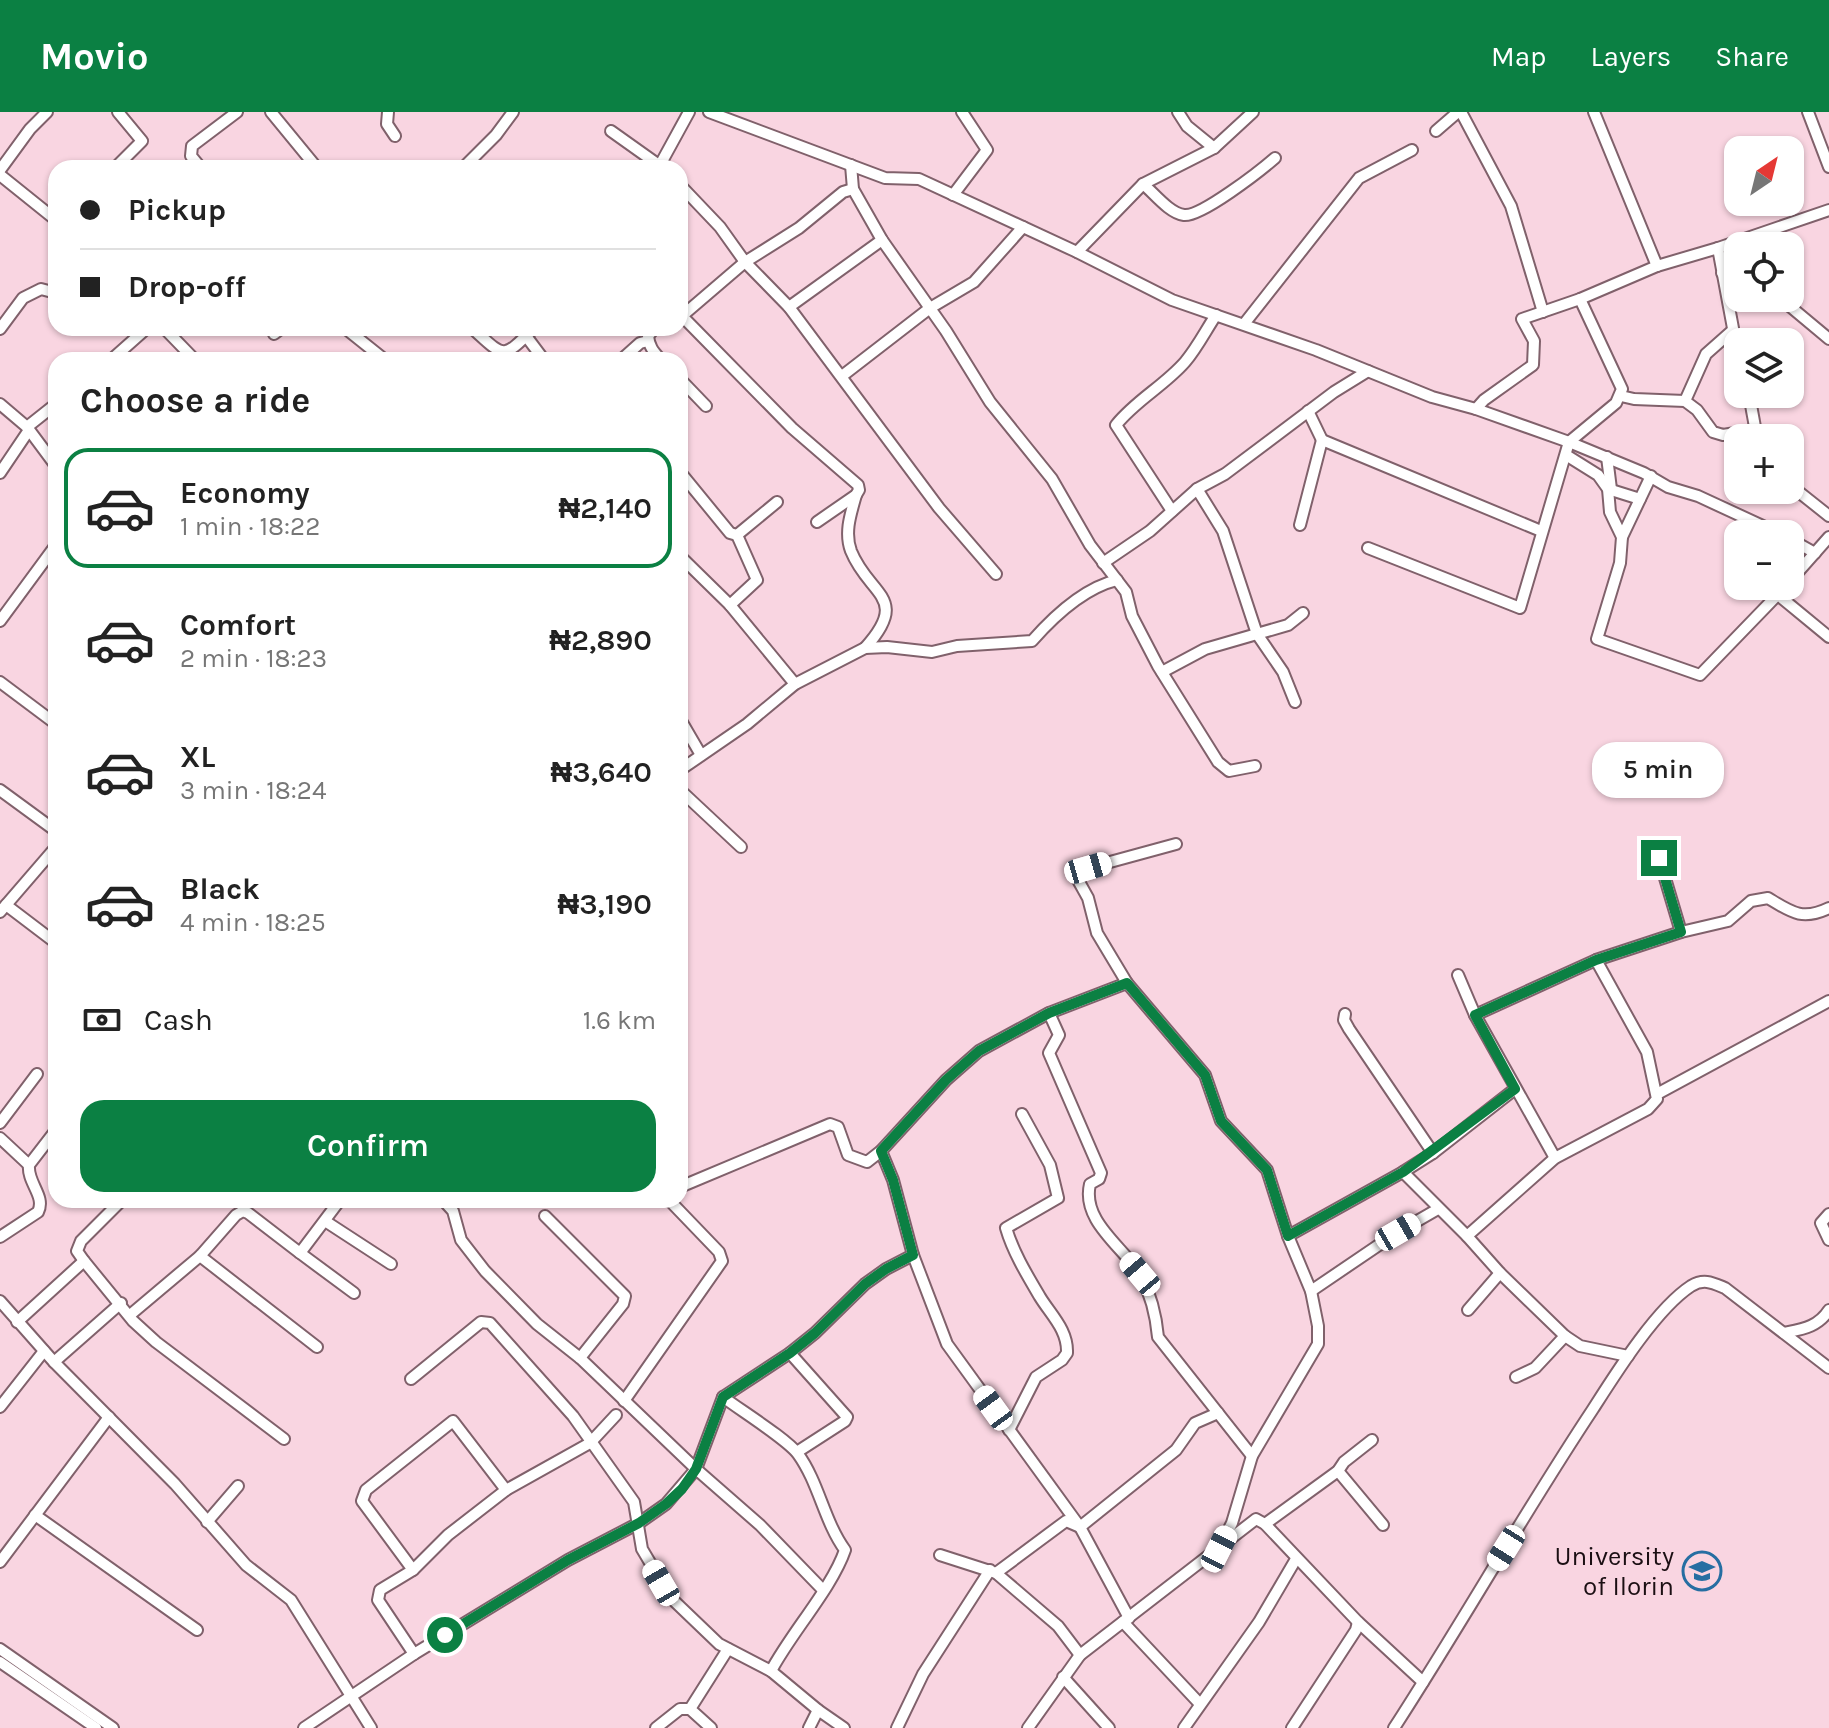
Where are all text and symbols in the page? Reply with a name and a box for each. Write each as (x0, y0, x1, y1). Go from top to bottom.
text: Movio (40, 34, 148, 79)
text: Map (1491, 40, 1546, 73)
text: Layers (1590, 40, 1671, 73)
text: Share (1715, 40, 1789, 73)
north arrow (1724, 136, 1804, 216)
map controls (1724, 136, 1804, 600)
text: Pickup (128, 192, 226, 228)
button: locate (1724, 232, 1804, 312)
text: Drop-off (128, 269, 246, 305)
button: layers (1724, 328, 1804, 408)
text: Choose a ride (80, 379, 310, 421)
button: + (1724, 424, 1804, 504)
icon: car (84, 472, 156, 544)
text: Economy (180, 475, 310, 511)
text: ₦2,140 (558, 490, 652, 526)
text: 1 min · 18:22 (180, 511, 320, 542)
button: − (1724, 520, 1804, 600)
icon: car (84, 604, 156, 676)
text: Comfort (180, 607, 296, 643)
text: ₦2,890 (549, 622, 652, 658)
text: 2 min · 18:23 (180, 643, 327, 674)
icon: car (84, 736, 156, 808)
text: XL (180, 739, 215, 775)
callout: 5 min (1593, 742, 1725, 798)
text: ₦3,640 (551, 754, 652, 790)
text: 5 min (1623, 754, 1693, 785)
text: 3 min · 18:24 (180, 775, 326, 806)
route end (1641, 840, 1677, 876)
car (1062, 850, 1114, 886)
icon: car (84, 868, 156, 940)
text: Black (180, 871, 260, 907)
text: ₦3,190 (558, 886, 652, 922)
text: 4 min · 18:25 (180, 907, 326, 938)
icon: cash (80, 998, 124, 1042)
text: Cash (144, 1002, 213, 1038)
text: 1.6 km (583, 1005, 656, 1036)
button: Confirm (80, 1100, 656, 1192)
car (1371, 1210, 1425, 1254)
car (1115, 1248, 1165, 1300)
car (969, 1382, 1017, 1434)
car (1483, 1521, 1529, 1575)
car (1197, 1522, 1241, 1576)
place label: University of Ilorin (1554, 1541, 1674, 1602)
school or university icon: University of Ilorin (1681, 1550, 1723, 1592)
car (639, 1556, 683, 1610)
route start (427, 1617, 463, 1653)

